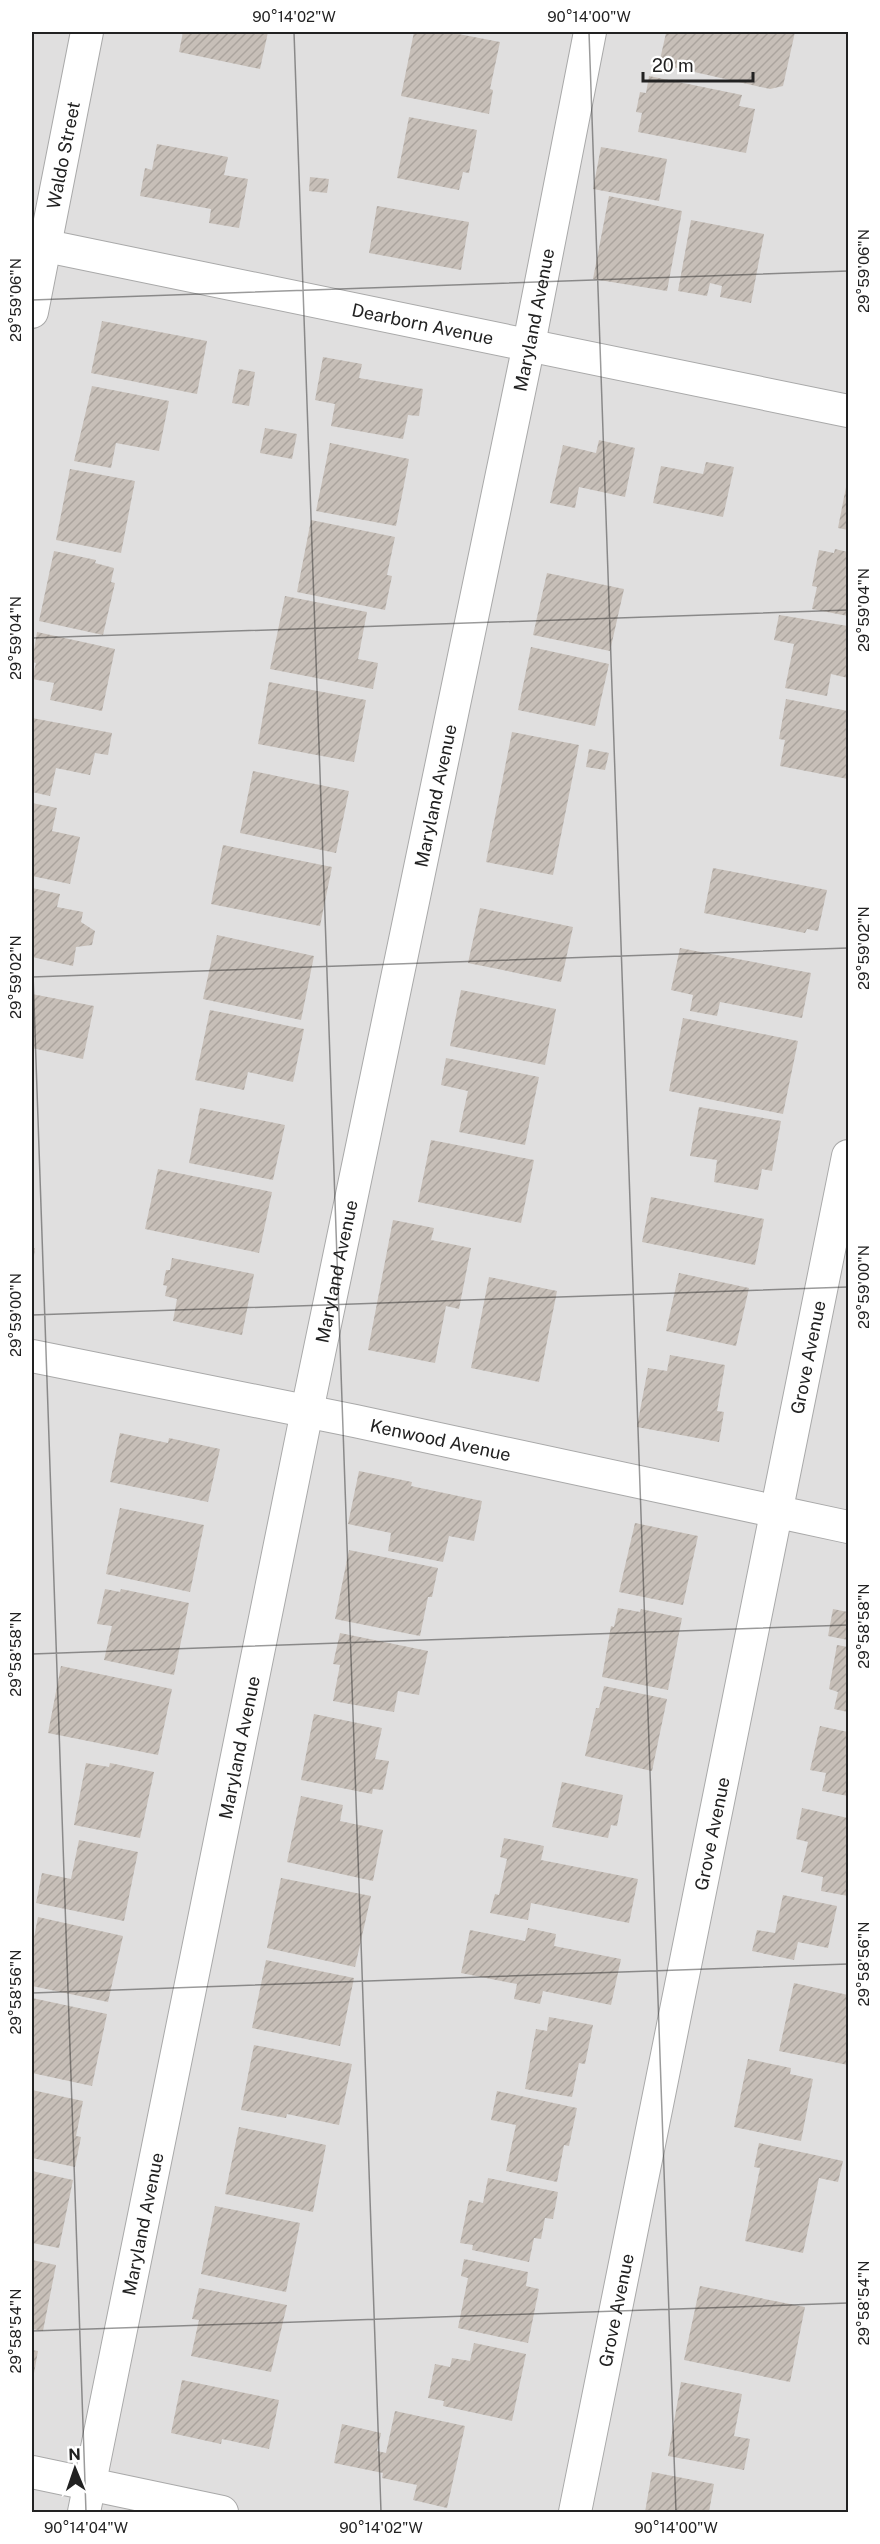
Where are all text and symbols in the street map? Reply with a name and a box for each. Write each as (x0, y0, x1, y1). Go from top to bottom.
text: 90°14'02"W (252, 8, 336, 25)
text: 90°14'00"W (547, 8, 631, 25)
scale bar (643, 45, 752, 83)
text: 20 m (652, 55, 694, 76)
street label: Waldo Street (42, 99, 84, 211)
text: 29°59'06"N (855, 229, 872, 313)
street label: Maryland Avenue (509, 246, 558, 393)
text: 29°59'06"N (7, 258, 24, 342)
street label: Dearborn Avenue (350, 299, 496, 348)
text: 29°59'04"N (855, 568, 872, 652)
text: 29°59'04"N (7, 596, 24, 680)
street label: Maryland Avenue (410, 722, 460, 869)
text: 29°59'02"N (855, 906, 872, 990)
text: 29°59'02"N (7, 935, 24, 1019)
street label: Maryland Avenue (311, 1198, 361, 1345)
text: 29°59'00"N (855, 1245, 872, 1329)
text: 29°59'00"N (7, 1273, 24, 1357)
street label: Grove Avenue (786, 1299, 829, 1416)
street label: Kenwood Avenue (368, 1414, 513, 1465)
text: 29°58'58"N (855, 1583, 872, 1669)
text: 29°58'58"N (7, 1611, 24, 1697)
street label: Maryland Avenue (214, 1674, 264, 1821)
street label: Grove Avenue (690, 1775, 733, 1892)
text: 29°58'56"N (855, 1922, 872, 2006)
text: 29°58'56"N (7, 1950, 24, 2034)
street label: Maryland Avenue (118, 2150, 167, 2297)
street label: Grove Avenue (594, 2251, 637, 2369)
text: 29°58'54"N (855, 2260, 872, 2346)
text: 29°58'54"N (7, 2288, 24, 2374)
north arrow (45, 2439, 105, 2499)
text: N (68, 2445, 81, 2464)
text: 90°14'04"W (44, 2519, 128, 2536)
text: 90°14'02"W (339, 2519, 423, 2536)
text: 90°14'00"W (634, 2519, 718, 2536)

